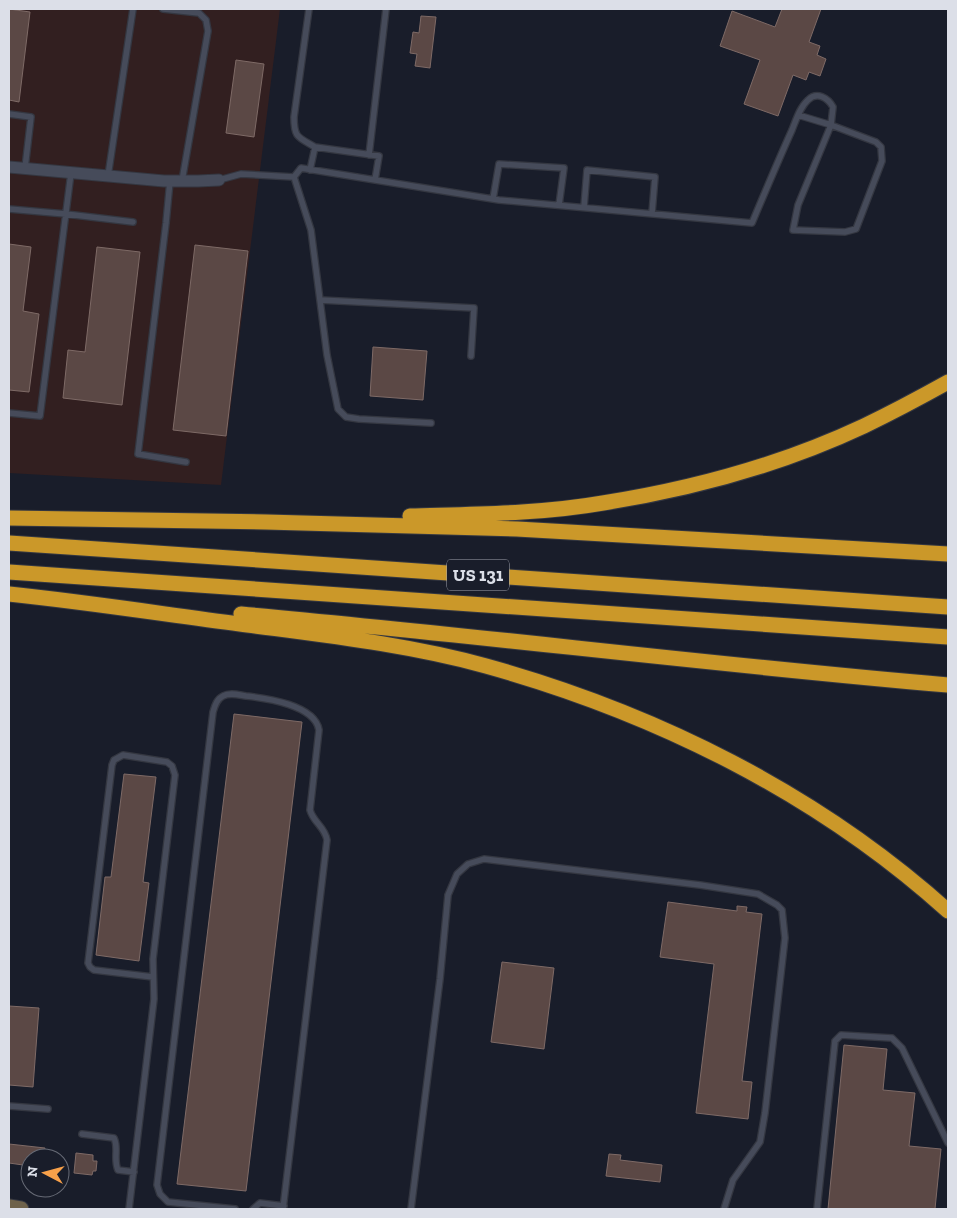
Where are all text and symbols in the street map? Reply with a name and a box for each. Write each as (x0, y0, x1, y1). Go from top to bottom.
road number: US 131 (447, 560, 509, 590)
north arrow (20, 1148, 70, 1198)
text: N (24, 1165, 42, 1178)

